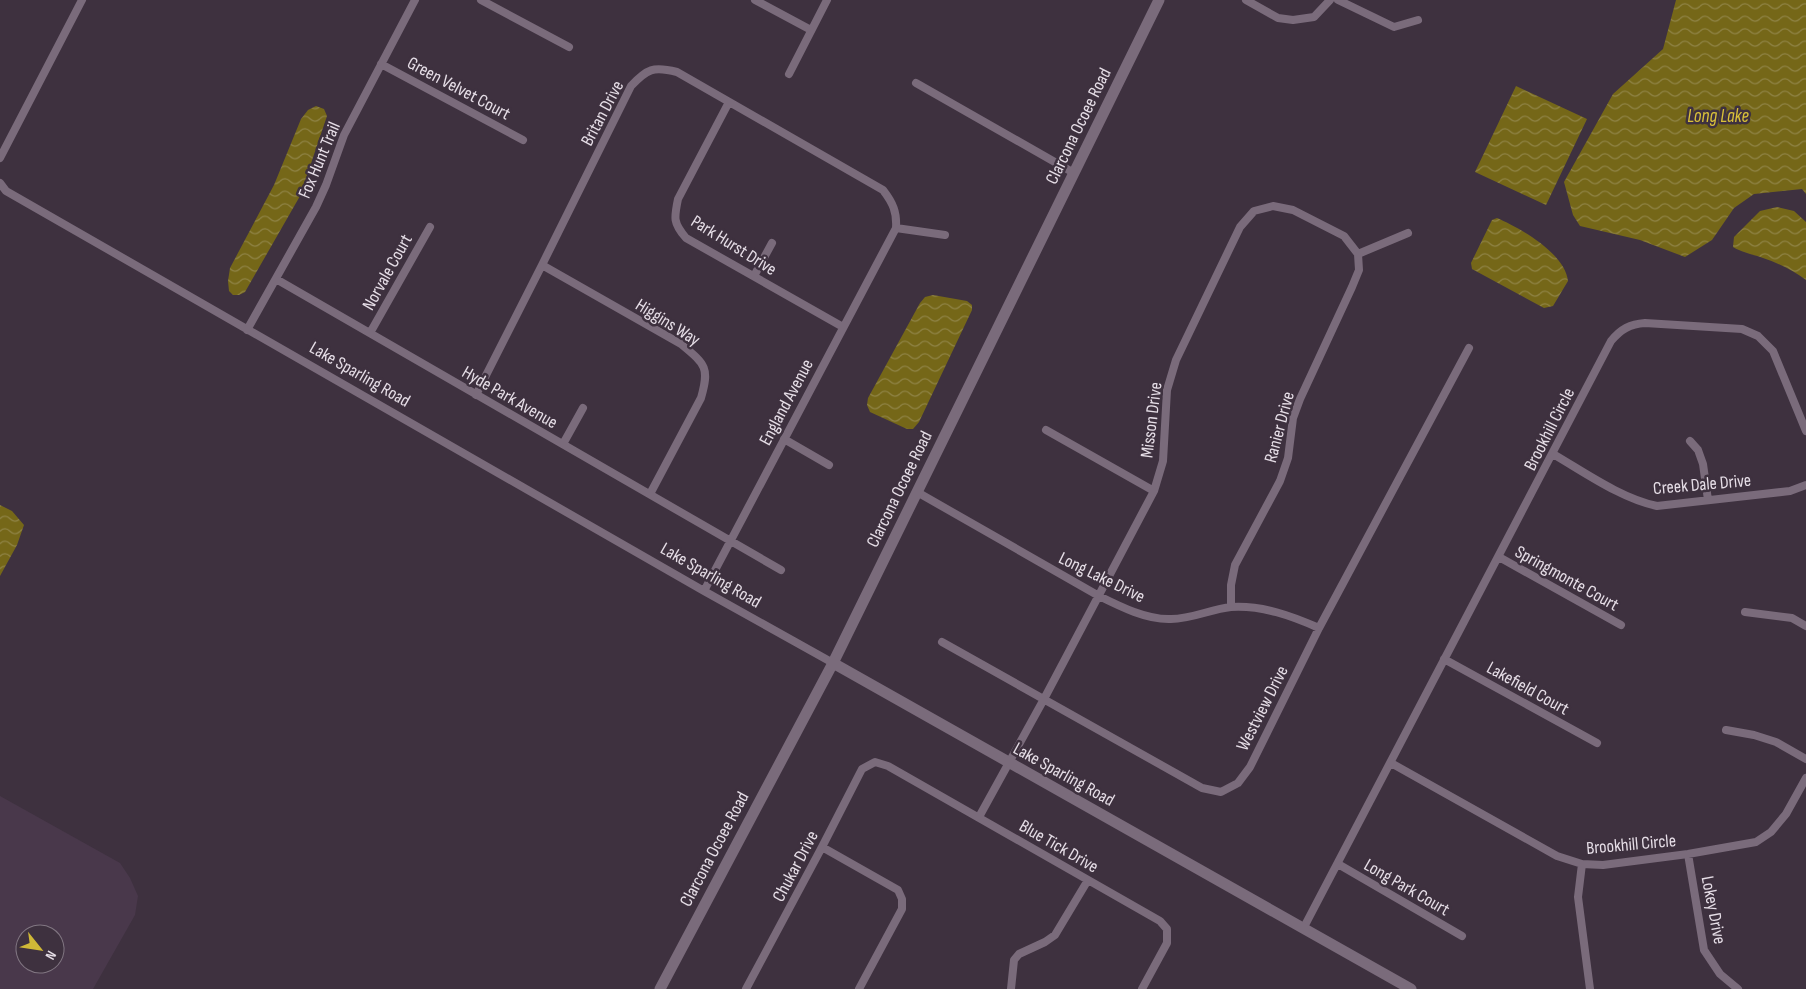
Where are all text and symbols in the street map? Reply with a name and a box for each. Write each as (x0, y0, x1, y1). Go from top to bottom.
street label: Green Velvet Court (404, 52, 514, 125)
street label: Clarcona Ocoee Road (1041, 65, 1116, 188)
street label: Britan Drive (577, 77, 628, 149)
water label: Long Lake (1687, 105, 1749, 128)
street label: Fox Hunt Trail (294, 119, 345, 202)
street label: Park Hurst Drive (687, 211, 780, 280)
street label: Norvale Court (358, 230, 417, 314)
street label: Higgins Way (632, 294, 704, 350)
street label: Lake Sparling Road (306, 337, 414, 412)
street label: England Avenue (755, 356, 818, 449)
street label: Hyde Park Avenue (458, 362, 561, 433)
street label: Misson Drive (1136, 381, 1167, 459)
street label: Brookhill Circle (1520, 384, 1579, 474)
street label: Ranier Drive (1260, 389, 1299, 465)
street label: Clarcona Ocoee Road (862, 428, 937, 551)
street label: Creek Dale Drive (1652, 470, 1752, 499)
street label: Lake Sparling Road (657, 538, 765, 613)
street label: Springmonte Court (1511, 541, 1623, 616)
street label: Long Lake Drive (1055, 548, 1148, 607)
street label: Lakefield Court (1483, 657, 1573, 720)
street label: Westview Drive (1232, 662, 1293, 754)
street label: Lake Sparling Road (1010, 738, 1118, 811)
street label: Clarcona Ocoee Road (675, 788, 753, 910)
street label: Blue Tick Drive (1015, 815, 1102, 878)
street label: Chukar Drive (768, 827, 823, 905)
street label: Brookhill Circle (1585, 830, 1677, 859)
street label: Long Park Court (1360, 855, 1454, 921)
street label: Lokey Drive (1697, 874, 1730, 946)
north arrow (15, 924, 65, 974)
text: N (42, 948, 60, 963)

